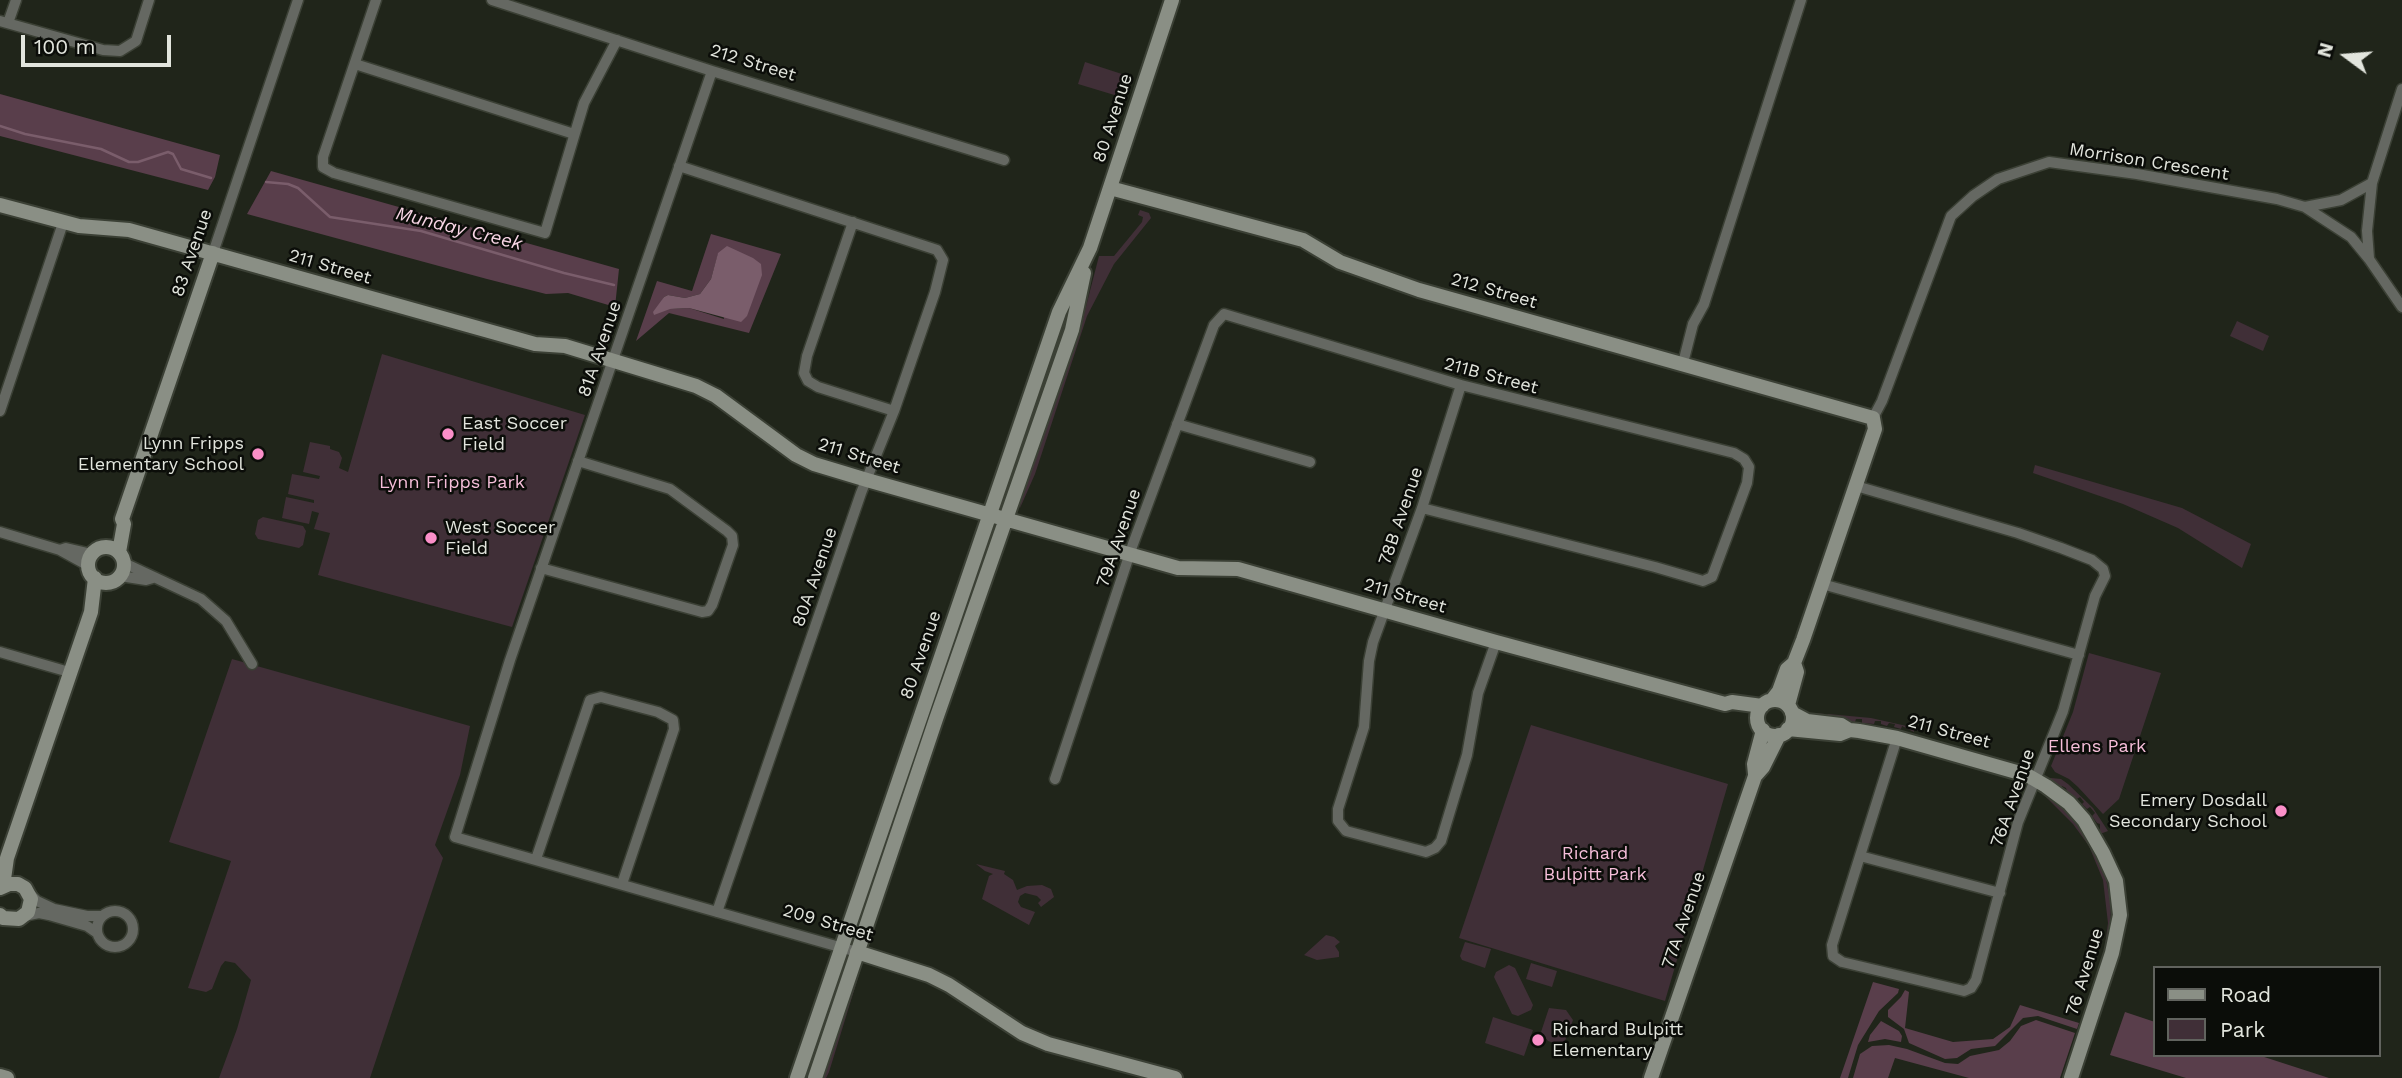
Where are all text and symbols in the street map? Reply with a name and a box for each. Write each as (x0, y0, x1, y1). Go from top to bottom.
scale bar (24, 21, 175, 65)
north arrow (2311, 21, 2381, 91)
text: 100 m (34, 34, 96, 59)
street label: 212 Street (708, 40, 798, 86)
text: N (2312, 40, 2338, 60)
street label: 80 Avenue (1089, 71, 1137, 165)
street label: Morrison Crescent (2068, 139, 2230, 185)
water label: Munday Creek (393, 202, 525, 256)
street label: 83 Avenue (167, 206, 217, 300)
street label: 211 Street (286, 245, 374, 289)
street label: 212 Street (1449, 268, 1539, 314)
street label: 81A Avenue (574, 298, 626, 400)
street label: 211B Street (1442, 353, 1540, 399)
place label: East Soccer Field (462, 413, 567, 456)
marker: East Soccer Field (440, 426, 456, 442)
place label: Lynn Fripps Elementary School (78, 433, 244, 476)
street label: 211 Street (815, 433, 903, 479)
marker: Lynn Fripps Elementary School (250, 446, 266, 462)
street label: 78B Avenue (1374, 464, 1428, 568)
park label: Lynn Fripps Park (379, 472, 525, 494)
street label: 79A Avenue (1092, 486, 1146, 590)
place label: West Soccer Field (445, 517, 555, 560)
street label: 80A Avenue (788, 524, 842, 630)
marker: West Soccer Field (423, 530, 439, 546)
street label: 211 Street (1361, 574, 1449, 618)
street label: 80 Avenue (896, 608, 946, 702)
street label: 211 Street (1905, 711, 1993, 753)
park label: Ellens Park (2048, 736, 2146, 758)
street label: 76A Avenue (1986, 746, 2040, 850)
place label: Emery Dosdall Secondary School (2109, 790, 2267, 832)
marker: Emery Dosdall Secondary School (2273, 803, 2289, 819)
park label: Richard Bulpitt Park (1543, 843, 1647, 886)
street label: 77A Avenue (1657, 869, 1711, 971)
street label: 209 Street (780, 900, 876, 946)
street label: 76 Avenue (2061, 926, 2109, 1018)
legend (2154, 966, 2381, 1057)
text: Road (2220, 982, 2271, 1007)
text: Park (2220, 1017, 2265, 1042)
place label: Richard Bulpitt Elementary (1552, 1019, 1683, 1062)
marker: Richard Bulpitt Elementary (1530, 1032, 1546, 1048)

